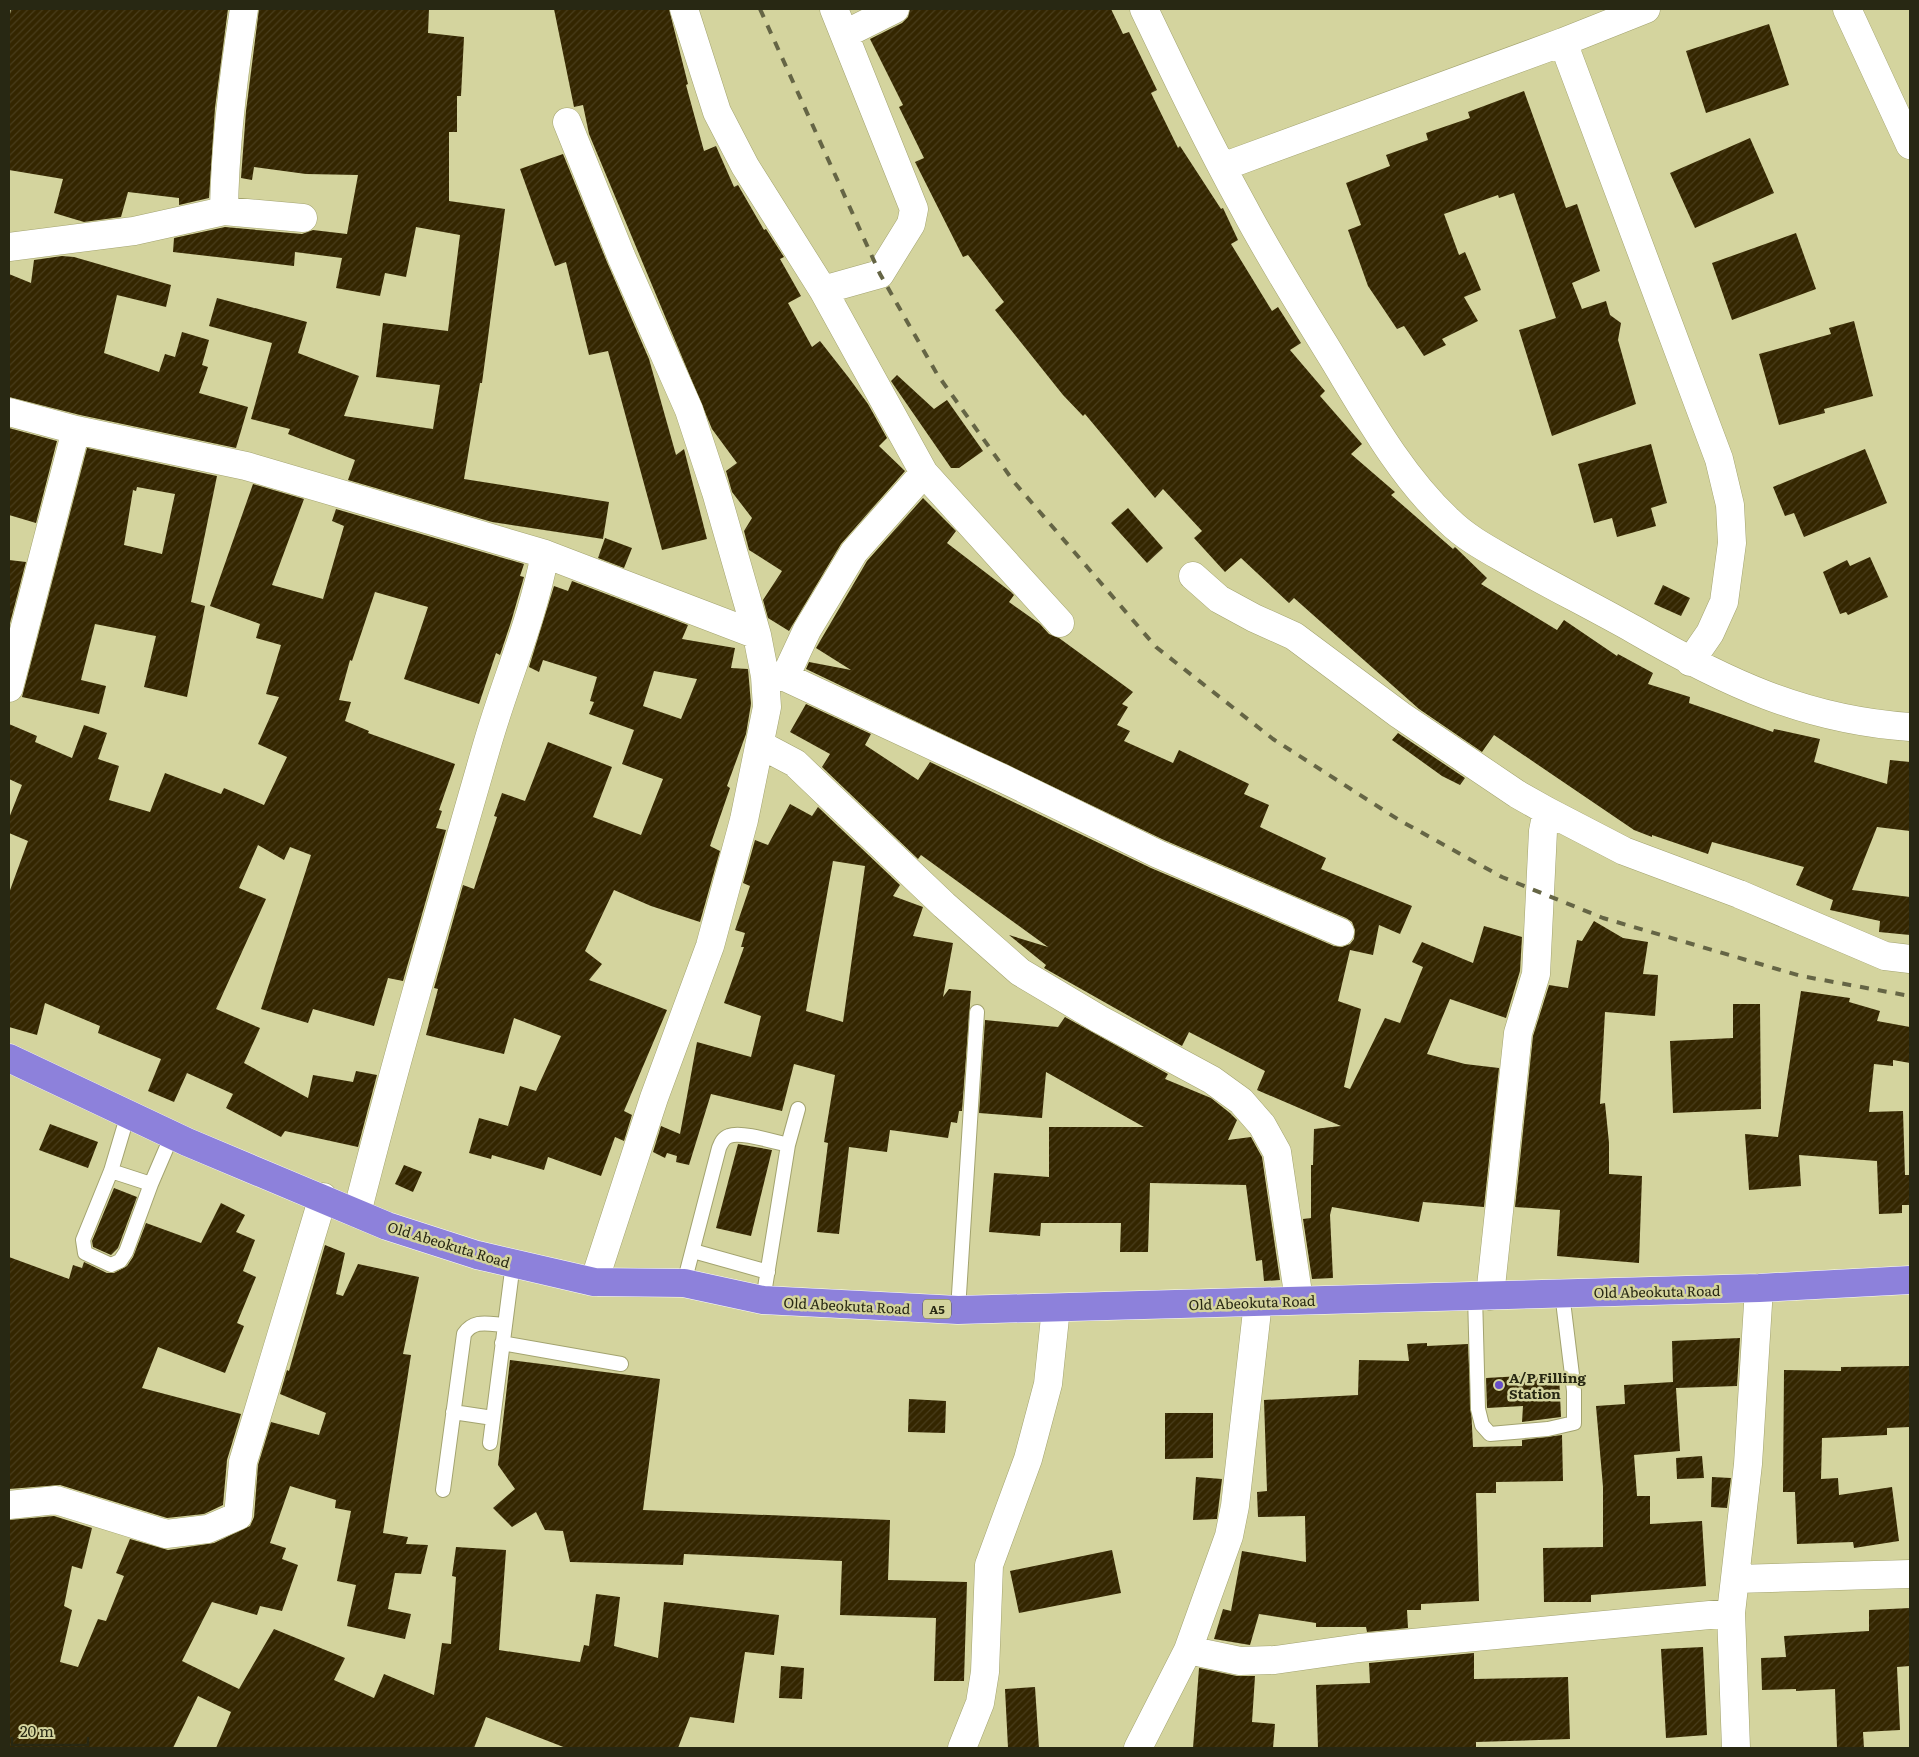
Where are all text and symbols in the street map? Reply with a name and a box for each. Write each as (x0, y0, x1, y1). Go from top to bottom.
street label: Old Abeokuta Road (385, 1216, 513, 1272)
street label: Old Abeokuta Road (1593, 1280, 1721, 1302)
street label: Old Abeokuta Road (1188, 1290, 1316, 1314)
street label: Old Abeokuta Road (783, 1292, 911, 1318)
road number: A5 (923, 1300, 951, 1318)
place label: A/P Filling Station (1509, 1367, 1586, 1403)
marker: A/P Filling Station (1493, 1379, 1505, 1391)
scale bar (12, 1714, 89, 1746)
text: 20 m (20, 1719, 54, 1742)

